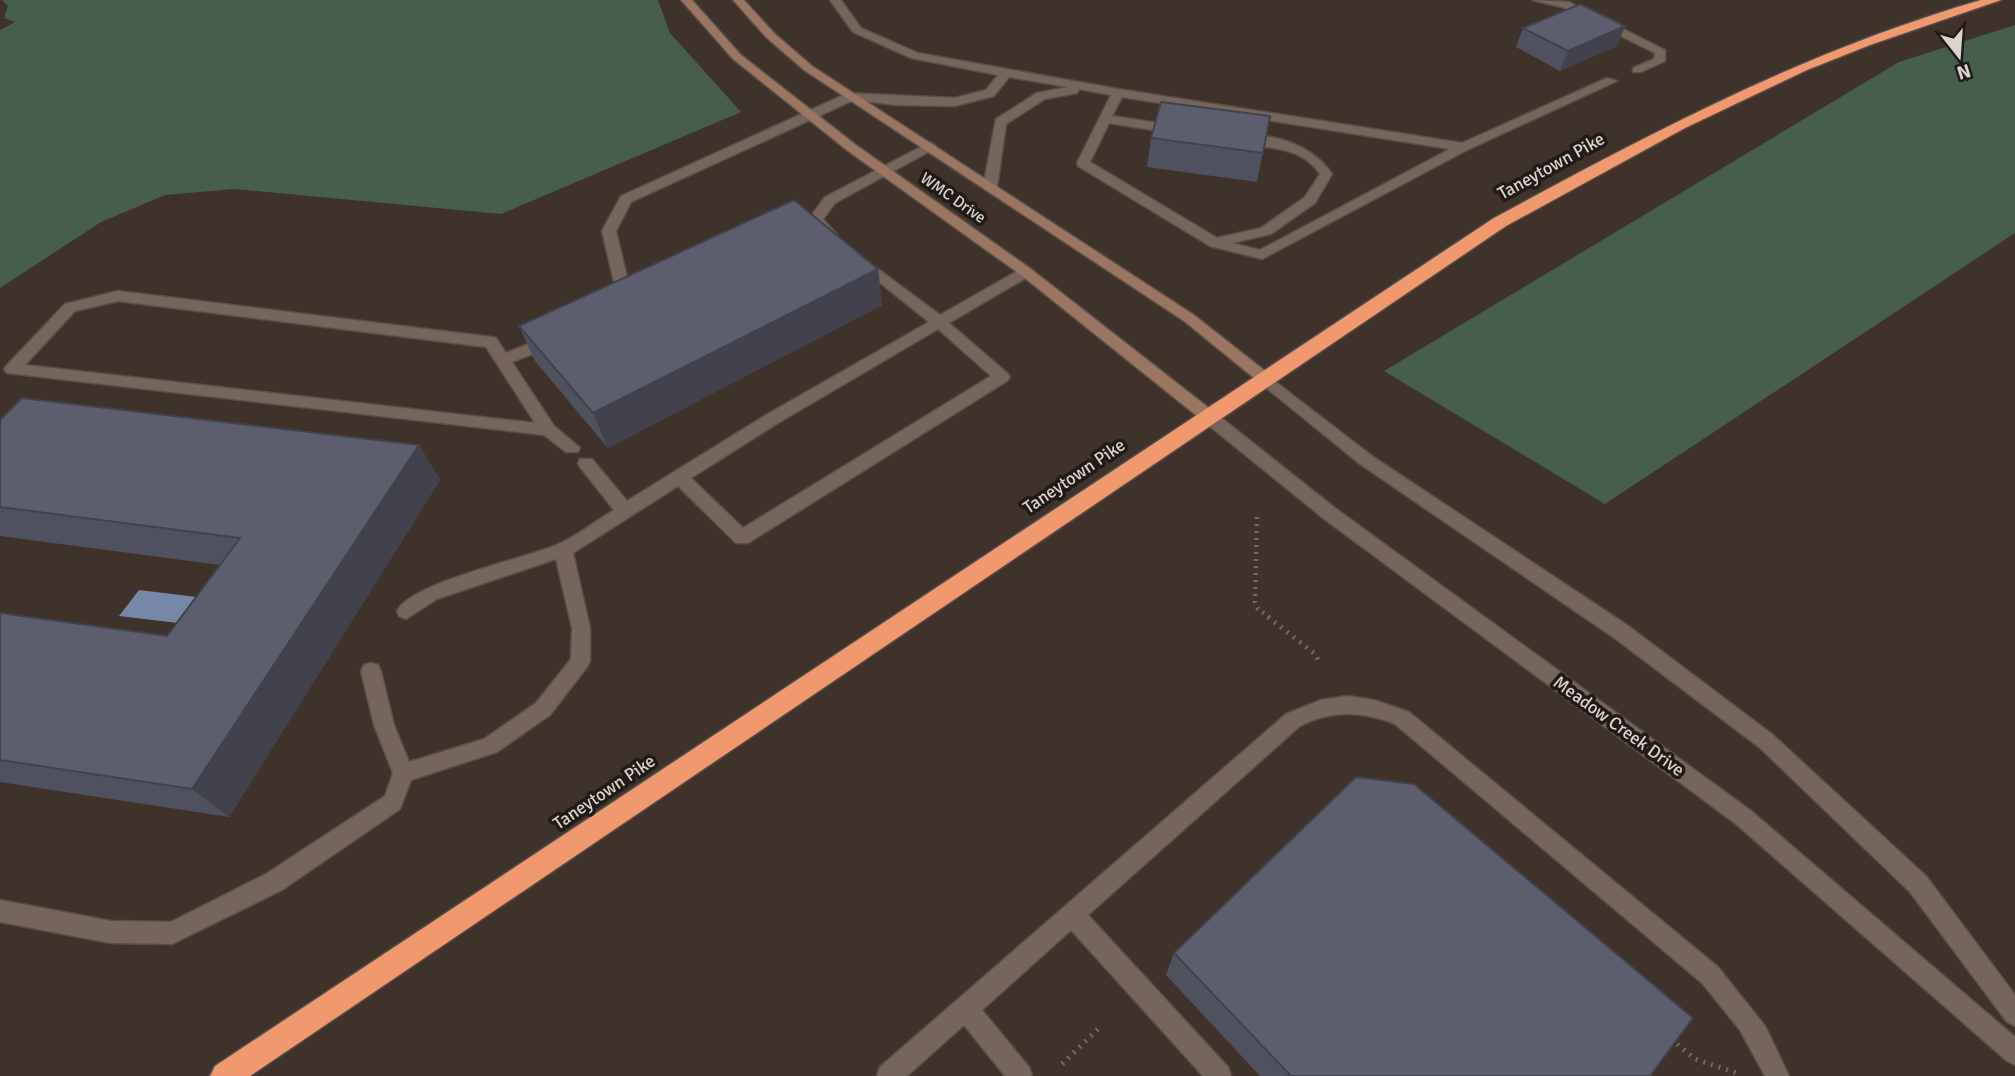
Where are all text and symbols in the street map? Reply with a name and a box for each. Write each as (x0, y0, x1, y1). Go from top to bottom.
north arrow (1924, 21, 1994, 91)
text: N (1954, 58, 1974, 85)
street label: Taneytown Pike (1494, 128, 1608, 204)
street label: WMC Drive (916, 168, 990, 228)
street label: Taneytown Pike (1019, 434, 1129, 518)
street label: Meadow Creek Drive (1549, 671, 1689, 781)
street label: Taneytown Pike (549, 750, 659, 834)

